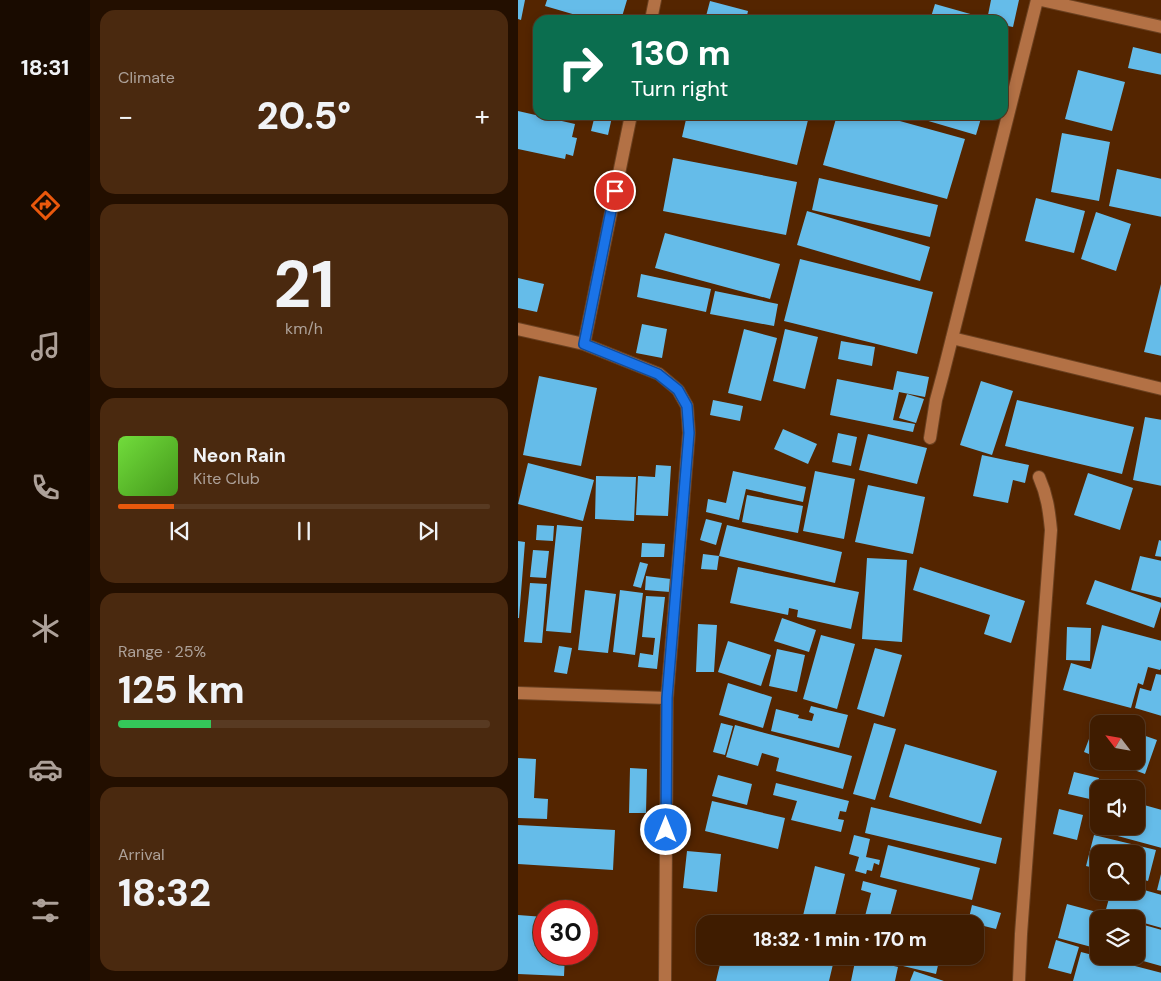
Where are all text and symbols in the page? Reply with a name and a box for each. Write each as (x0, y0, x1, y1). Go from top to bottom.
text: 130 m (631, 30, 731, 76)
icon: right (548, 35, 613, 100)
text: 18:31 (21, 53, 69, 82)
text: Climate (118, 67, 175, 88)
text: Turn right (631, 74, 728, 103)
text: 20.5° (257, 91, 351, 141)
text: − (118, 98, 133, 135)
text: + (475, 98, 490, 135)
pin (594, 170, 636, 212)
icon: arrive (601, 177, 629, 205)
icon: directions (28, 188, 63, 223)
text: 21 (273, 243, 335, 327)
text: km/h (285, 318, 323, 339)
icon: music (28, 329, 63, 364)
text: Neon Rain (193, 443, 286, 468)
text: Kite Club (193, 468, 260, 489)
icon: phone (28, 470, 63, 505)
icon: previous (166, 517, 194, 545)
icon: pause (290, 517, 318, 545)
icon: next (414, 517, 442, 545)
icon: climate (28, 611, 63, 646)
text: Range · 25% (118, 641, 206, 662)
text: 125 km (118, 665, 245, 715)
north arrow (1090, 715, 1146, 770)
map controls (1090, 715, 1145, 965)
icon: car (28, 752, 63, 787)
button: sound (1090, 780, 1145, 835)
position arrow (639, 803, 691, 855)
text: Arrival (118, 844, 165, 865)
button: search (1090, 845, 1145, 900)
text: 18:32 (118, 868, 211, 918)
icon: filters (28, 893, 63, 928)
speed limit sign: 30 (533, 900, 598, 965)
button: layers (1090, 910, 1145, 965)
text: 18:32 · 1 min · 170 m (753, 927, 927, 952)

